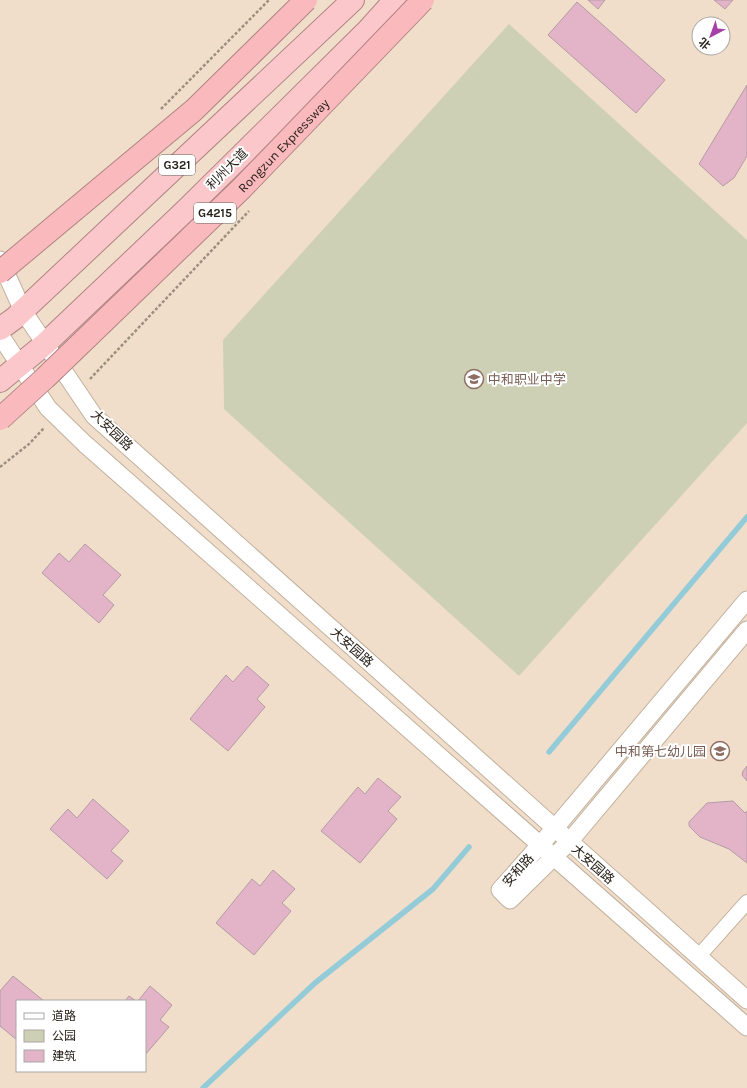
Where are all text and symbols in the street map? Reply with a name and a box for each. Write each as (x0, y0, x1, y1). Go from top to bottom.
north arrow (691, 16, 731, 56)
text: 北 (696, 35, 713, 52)
street label: Rongzun Expressway (235, 95, 332, 195)
street label: 利州大道 (203, 145, 251, 193)
road number: G321 (159, 155, 195, 175)
road number: G4215 (194, 203, 236, 223)
school or university icon: 中和职业中学 (463, 368, 485, 390)
place label: 中和职业中学 (488, 372, 566, 387)
street label: 大安园路 (88, 407, 136, 453)
street label: 大安园路 (328, 624, 376, 670)
school or university icon: 中和第七幼儿园 (709, 740, 731, 762)
place label: 中和第七幼儿园 (615, 744, 706, 759)
street label: 大安园路 (569, 841, 617, 887)
street label: 安和路 (499, 850, 537, 890)
legend (16, 1000, 146, 1072)
text: 道路 (52, 1009, 76, 1023)
text: 公园 (52, 1029, 76, 1043)
text: 建筑 (52, 1049, 76, 1063)

